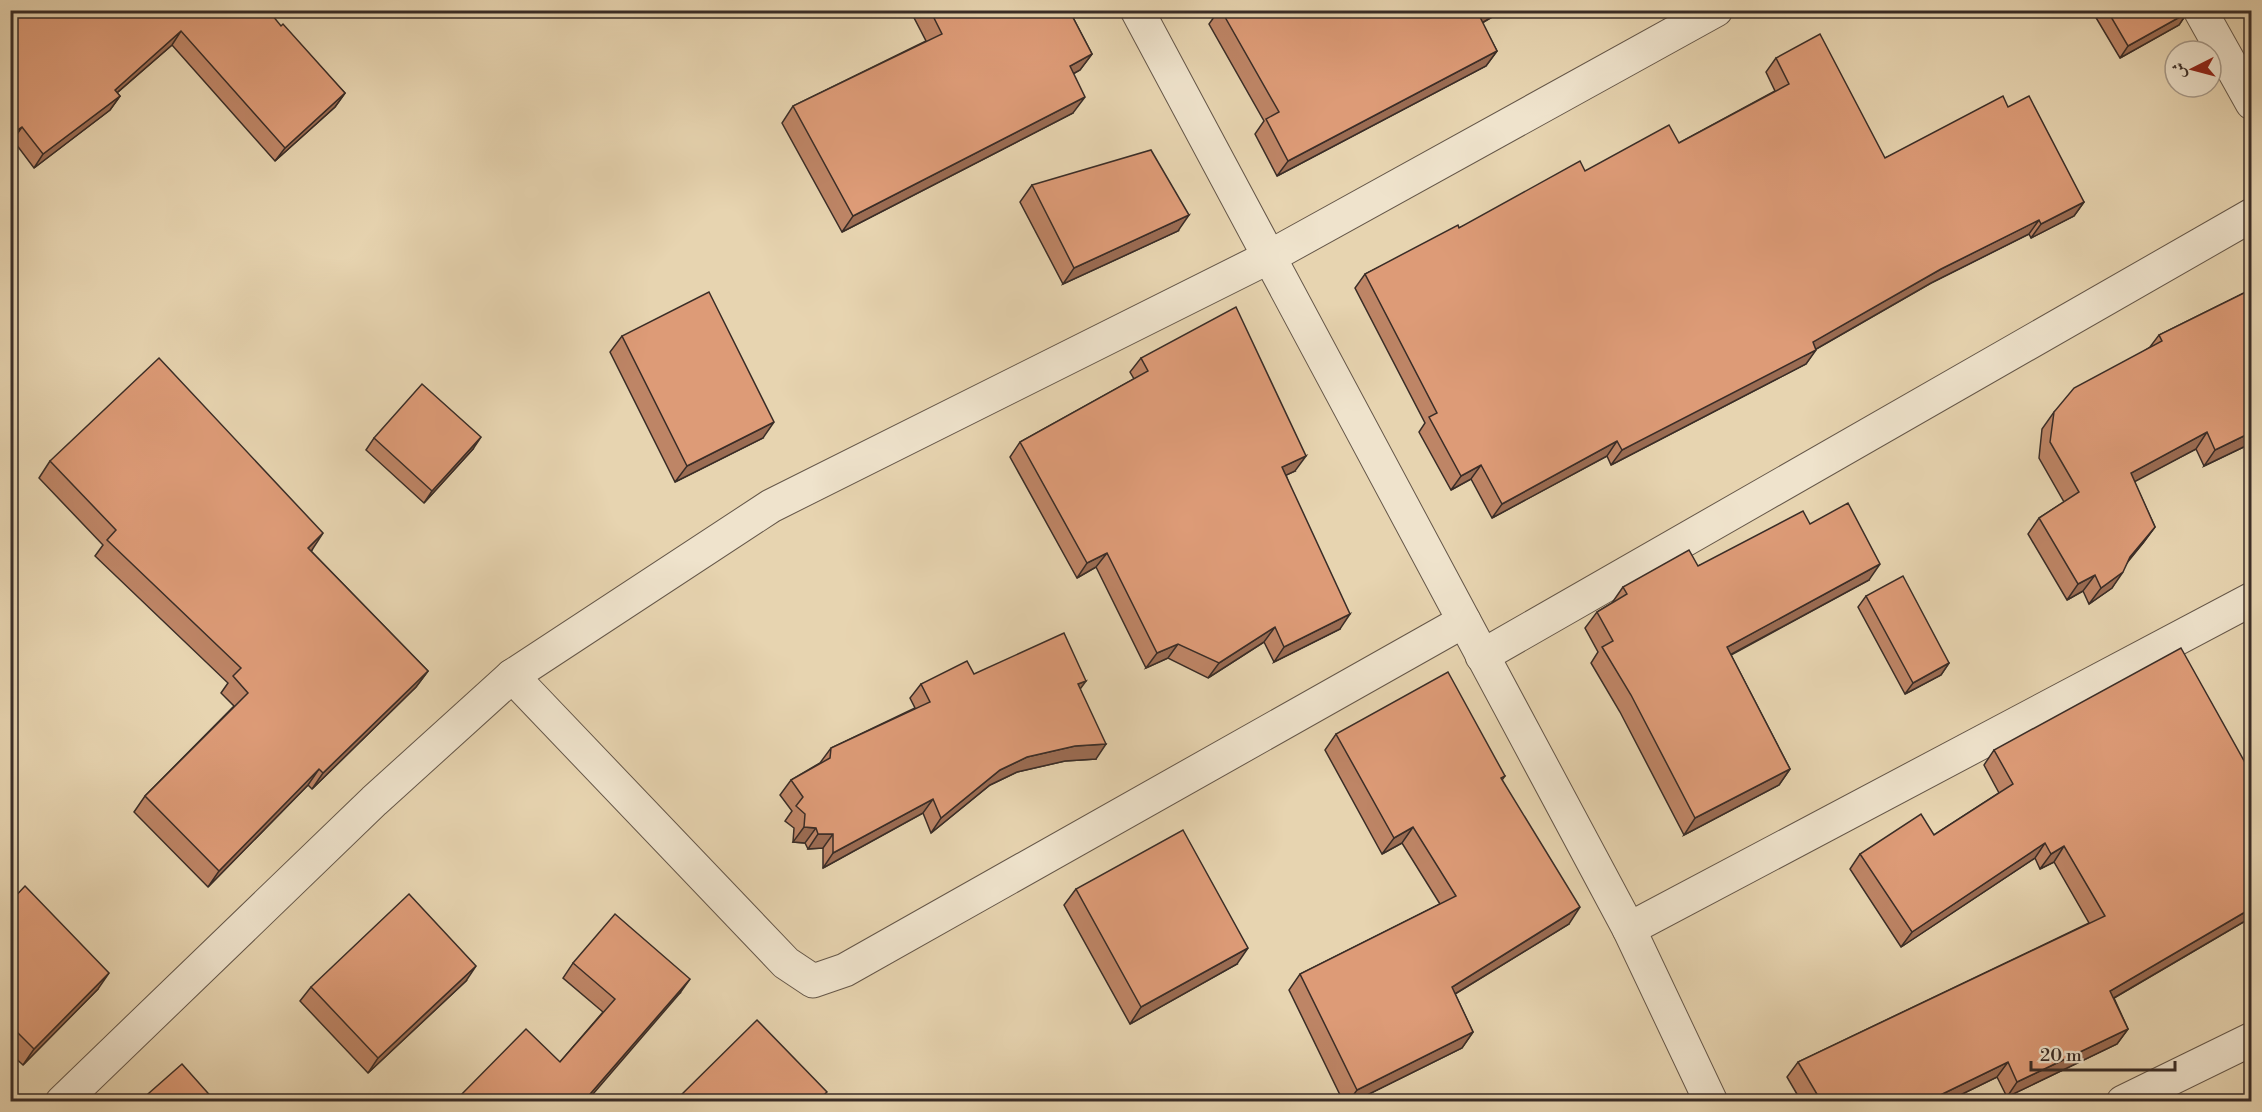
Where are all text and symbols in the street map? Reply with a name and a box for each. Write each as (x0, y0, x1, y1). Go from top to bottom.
north arrow (2163, 39, 2223, 99)
text: ش (2168, 62, 2190, 79)
scale bar (2031, 1034, 2175, 1072)
text: 20 m (2040, 1044, 2082, 1067)

